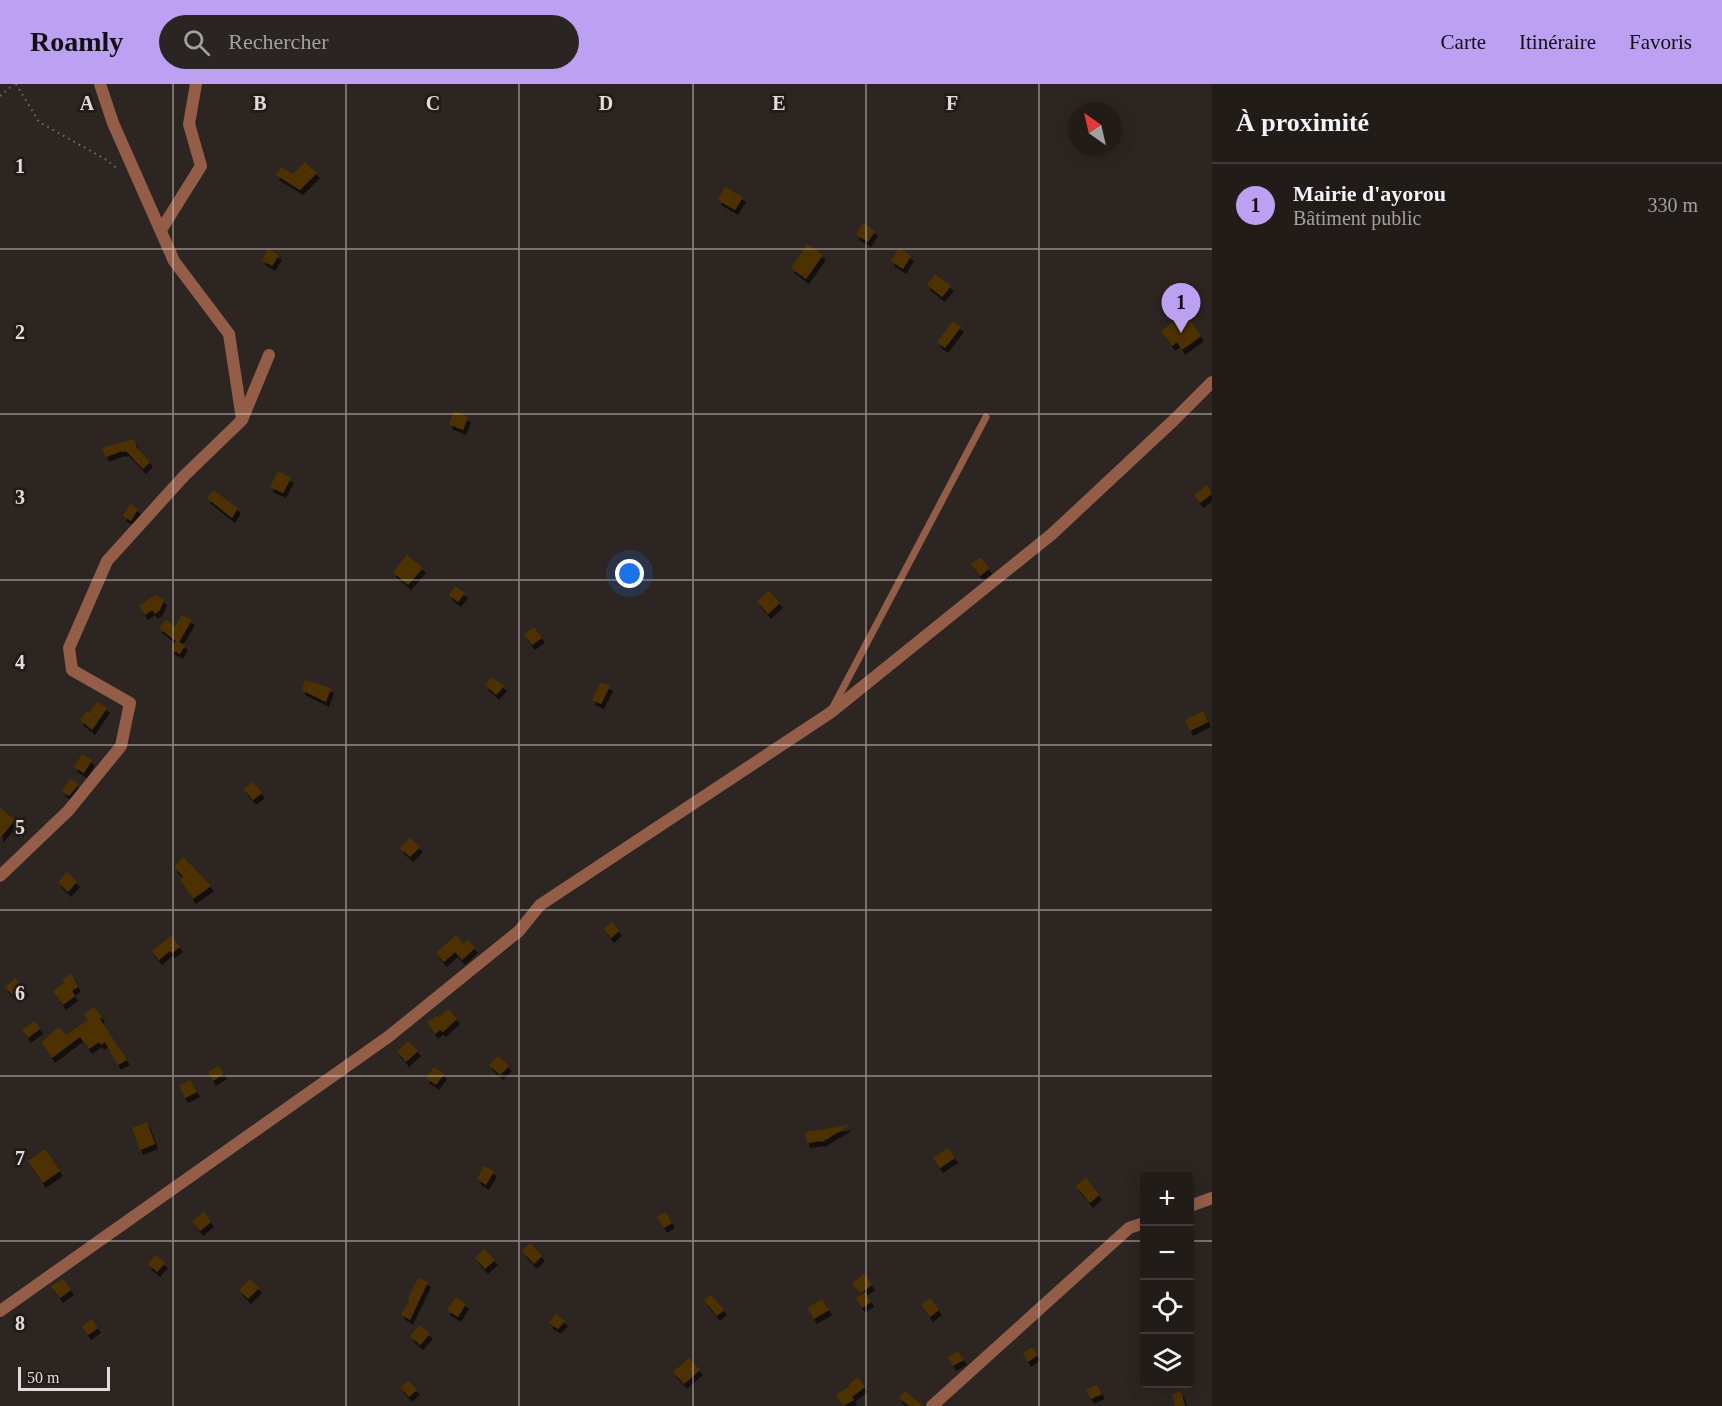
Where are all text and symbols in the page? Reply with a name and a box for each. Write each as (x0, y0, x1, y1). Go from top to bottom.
search box (159, 15, 579, 69)
text: Roamly (30, 26, 123, 57)
icon: search (180, 26, 213, 59)
text: Rechercher (228, 29, 328, 54)
text: Carte (1441, 30, 1486, 54)
text: Itinéraire (1519, 30, 1596, 54)
text: Favoris (1629, 30, 1692, 54)
text: A (80, 92, 95, 114)
text: B (253, 92, 267, 114)
text: C (426, 92, 440, 114)
text: D (599, 92, 613, 114)
text: E (772, 92, 786, 114)
text: F (946, 92, 958, 114)
north arrow (1068, 102, 1122, 156)
text: À proximité (1236, 108, 1369, 137)
text: 1 (15, 155, 25, 177)
text: Mairie d'ayorou (1293, 181, 1446, 206)
text: 1 (1251, 194, 1261, 216)
text: 330 m (1647, 194, 1698, 216)
text: Bâtiment public (1293, 207, 1421, 229)
pin: 1 (1162, 284, 1200, 333)
text: 2 (15, 321, 25, 343)
text: 3 (15, 486, 25, 508)
your location (615, 559, 644, 588)
text: 4 (15, 651, 25, 673)
text: 5 (15, 816, 25, 838)
text: 6 (15, 982, 25, 1004)
text: 7 (15, 1147, 25, 1169)
map controls (1140, 1172, 1194, 1388)
button: + (1140, 1172, 1194, 1226)
button: − (1140, 1226, 1194, 1280)
button: locate (1140, 1280, 1194, 1334)
text: 8 (15, 1312, 25, 1334)
button: layers (1140, 1334, 1194, 1388)
scale bar (18, 1364, 110, 1392)
text: 50 m (27, 1369, 59, 1386)

